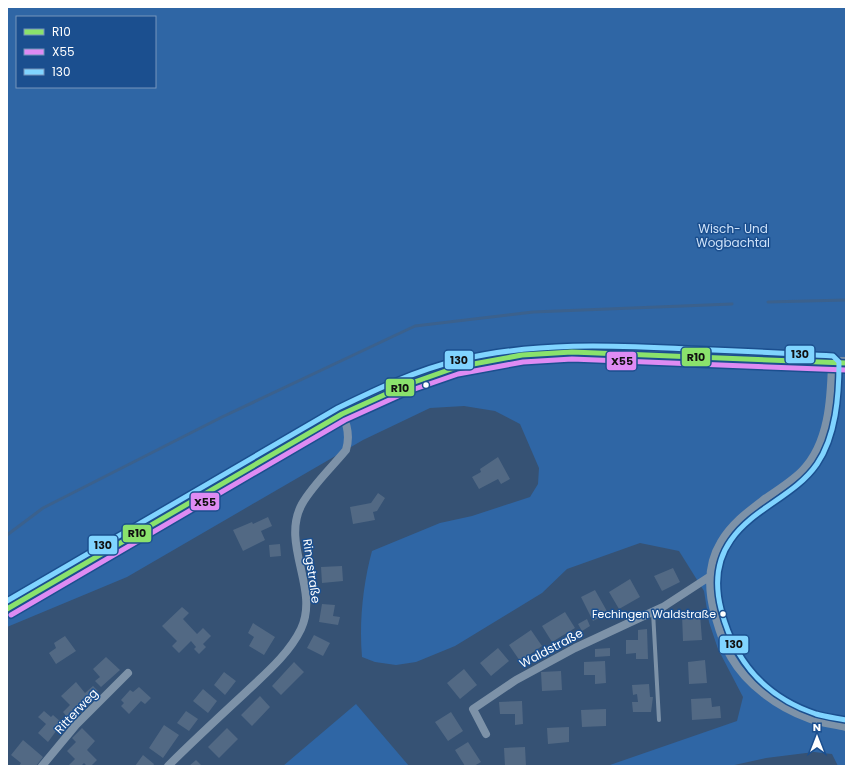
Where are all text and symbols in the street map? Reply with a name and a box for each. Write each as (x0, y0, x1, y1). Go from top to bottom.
legend (16, 16, 156, 88)
text: R10 (52, 23, 71, 40)
text: X55 (52, 43, 75, 60)
text: 130 (52, 63, 70, 80)
park label: Wisch- Und Wogbachtal (696, 220, 770, 251)
line badge: 130 (785, 345, 815, 364)
text: 130 (791, 346, 809, 362)
line badge: R10 (681, 347, 711, 367)
text: R10 (687, 349, 705, 365)
line badge: 130 (444, 350, 474, 370)
line badge: X55 (606, 351, 637, 371)
text: 130 (450, 352, 468, 368)
text: X55 (611, 353, 633, 369)
line badge: R10 (385, 378, 415, 397)
text: R10 (391, 380, 409, 396)
unlabelled marker (421, 380, 431, 390)
line badge: X55 (190, 492, 220, 511)
text: X55 (194, 494, 216, 510)
line badge: R10 (122, 524, 152, 543)
text: R10 (128, 525, 146, 541)
line badge: 130 (88, 535, 118, 555)
text: 130 (94, 537, 112, 553)
street label: Ringstraße (299, 538, 325, 604)
place label: Fechingen Waldstraße (592, 606, 716, 622)
marker: Fechingen Waldstraße (718, 609, 728, 619)
street label: Waldstraße (516, 624, 586, 672)
line badge: 130 (719, 635, 749, 654)
text: 130 (725, 636, 743, 652)
street label: Ritterweg (51, 685, 101, 737)
north arrow (797, 717, 837, 757)
text: N (813, 719, 821, 735)

